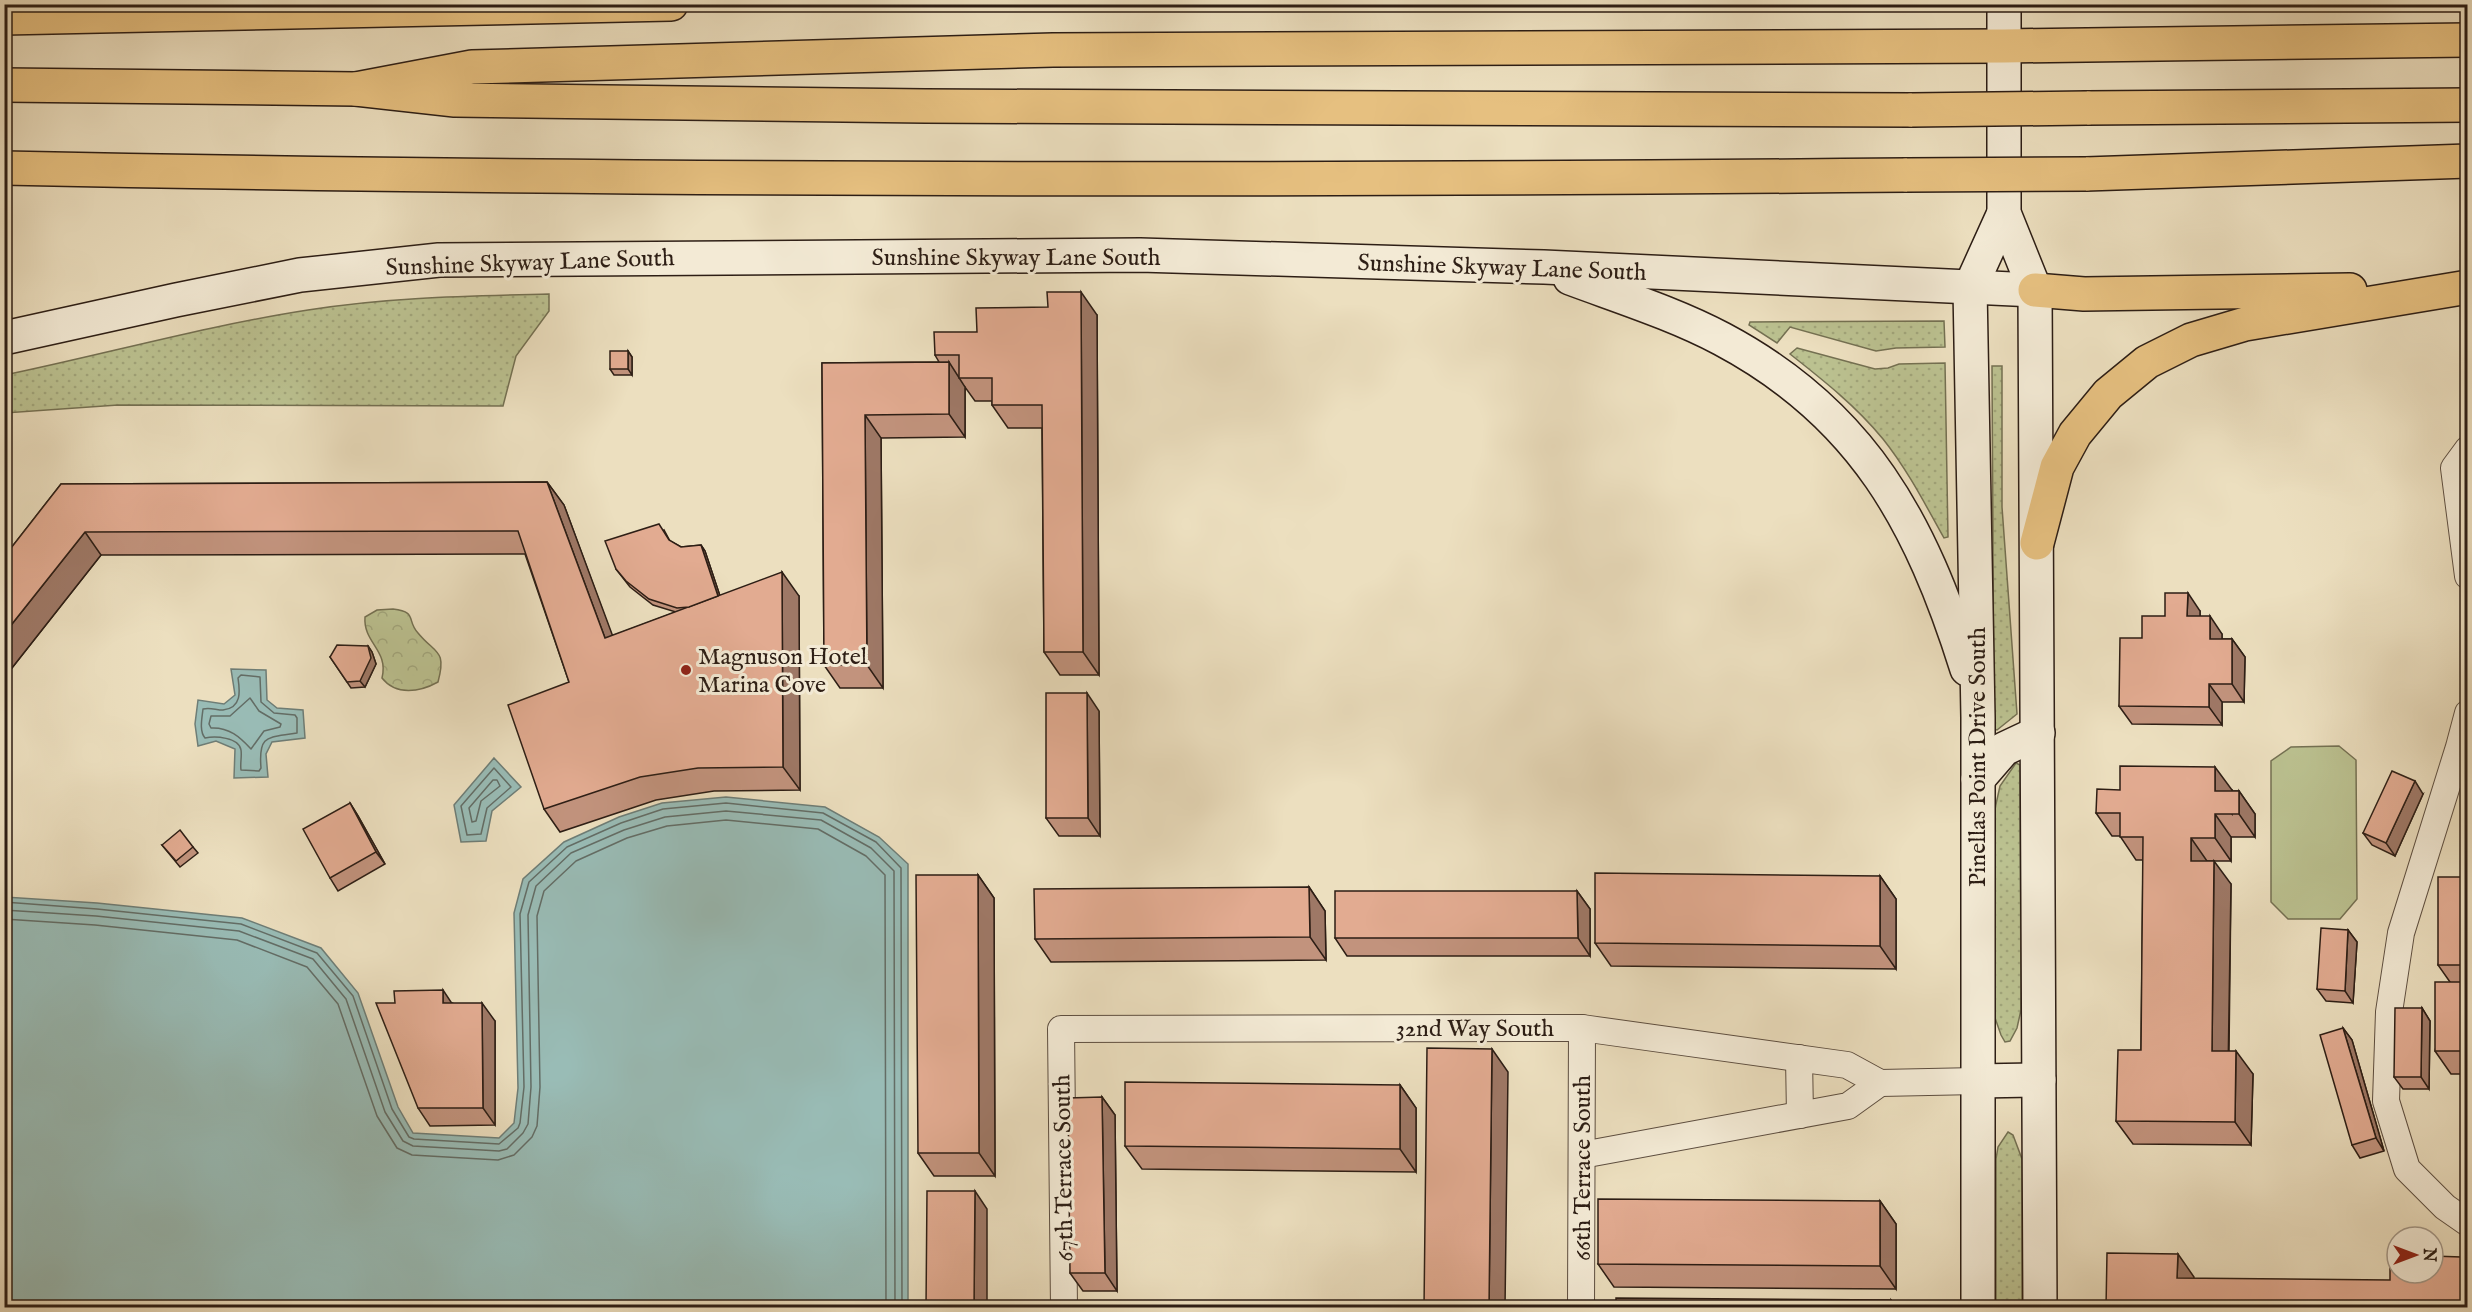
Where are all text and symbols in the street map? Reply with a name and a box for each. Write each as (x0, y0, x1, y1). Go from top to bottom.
street label: Sunshine Skyway Lane South (385, 243, 675, 284)
street label: Sunshine Skyway Lane South (871, 243, 1161, 274)
street label: Sunshine Skyway Lane South (1357, 248, 1647, 289)
street label: Pinellas Point Drive South (1963, 627, 1994, 887)
place label: Magnuson Hotel Marina Cove (698, 642, 868, 701)
marker: Magnuson Hotel Marina Cove (679, 663, 693, 677)
street label: 32nd Way South (1396, 1014, 1554, 1045)
street label: 67th Terrace South (1047, 1074, 1082, 1262)
street label: 66th Terrace South (1568, 1075, 1599, 1261)
north arrow (2385, 1225, 2445, 1285)
text: N (2418, 1247, 2438, 1262)

